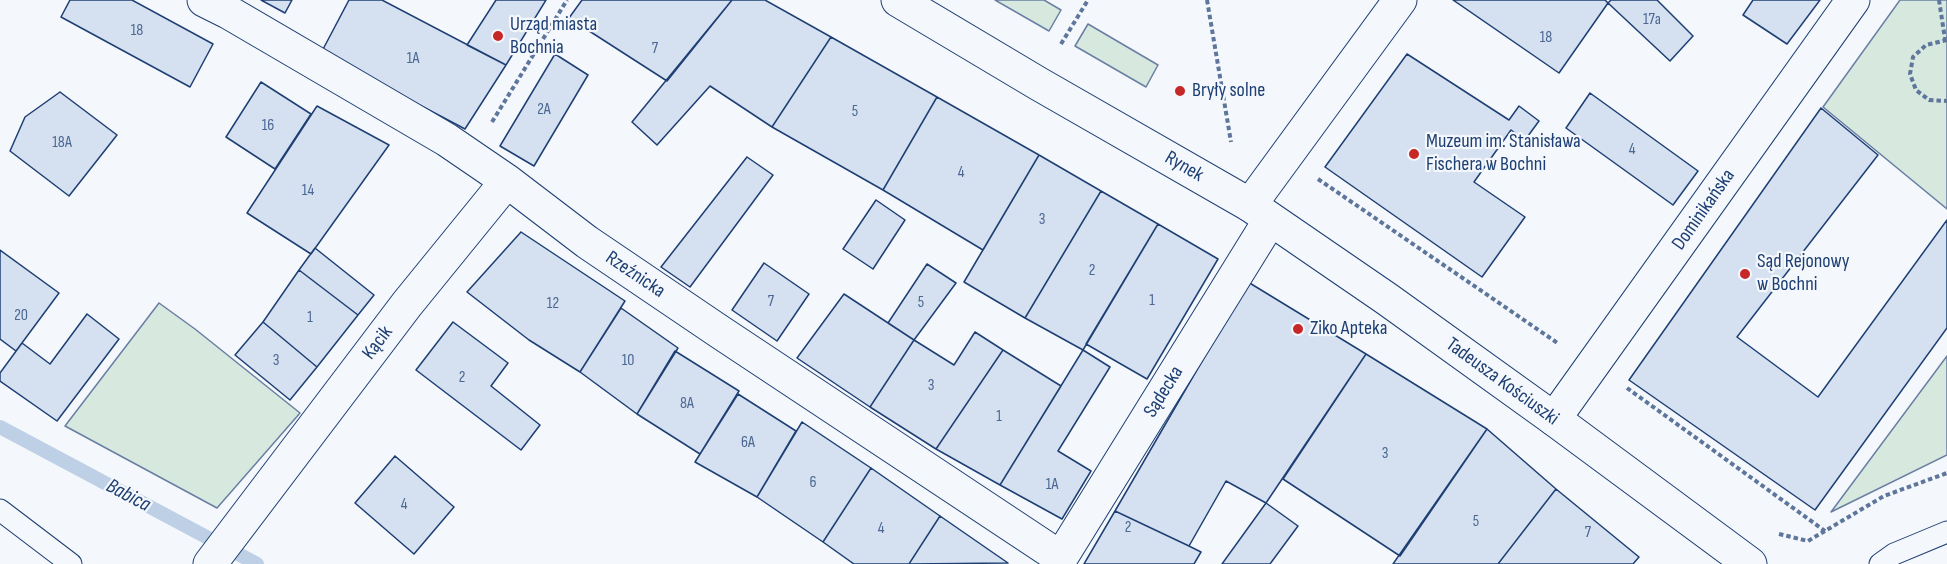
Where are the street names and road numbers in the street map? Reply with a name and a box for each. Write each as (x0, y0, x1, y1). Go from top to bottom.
street label: Rynek (1160, 146, 1208, 188)
street label: Dominikańska (1667, 165, 1741, 255)
street label: Rzeźnicka (601, 246, 669, 304)
street label: Kącik (358, 321, 398, 365)
street label: Tadeusza Kościuszki (1441, 333, 1563, 431)
street label: Sądecka (1139, 362, 1189, 422)

